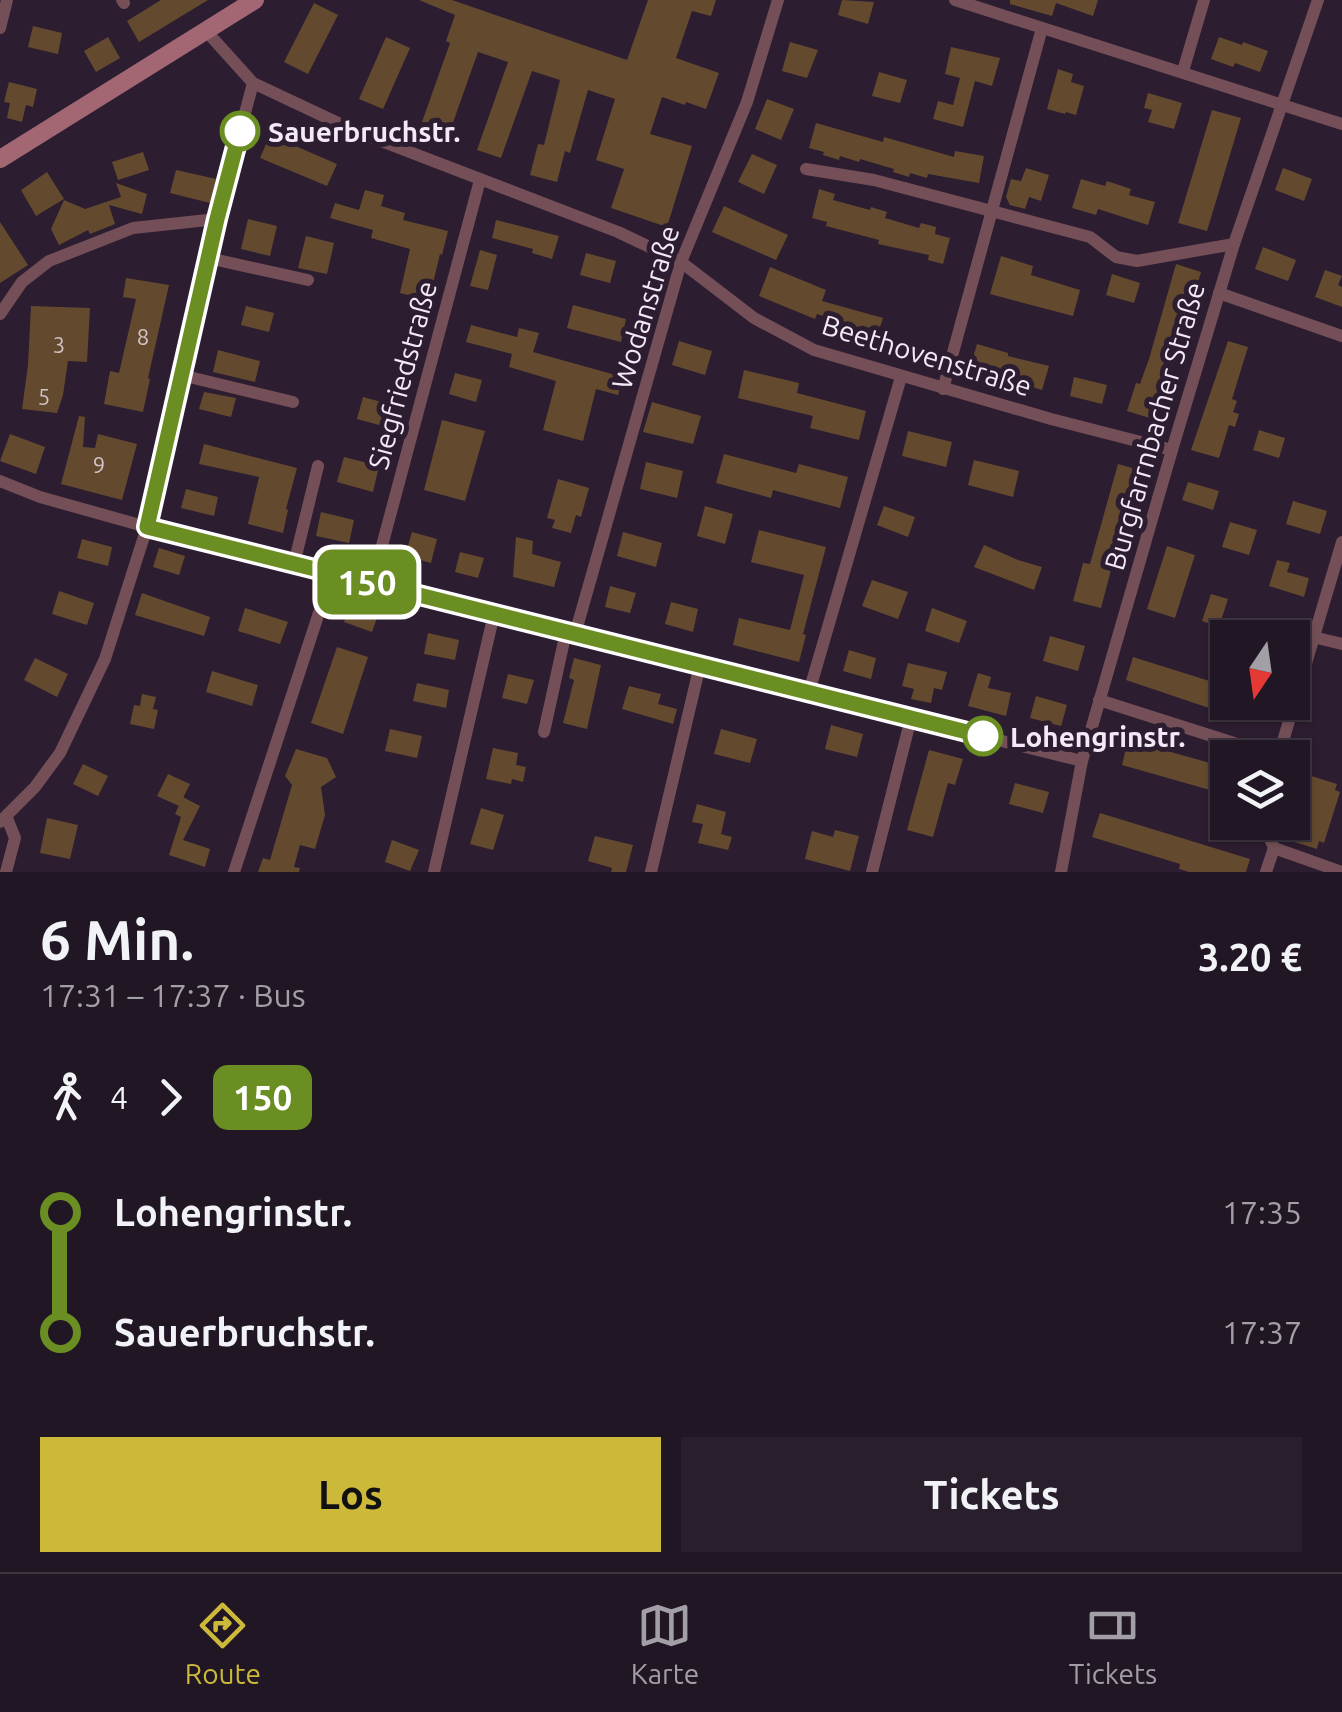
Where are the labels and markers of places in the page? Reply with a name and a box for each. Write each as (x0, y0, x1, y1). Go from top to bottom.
marker: Sauerbruchstr. (221, 112, 259, 150)
place label: Sauerbruchstr. (268, 116, 460, 147)
marker: Lohengrinstr. (964, 717, 1002, 755)
place label: Lohengrinstr. (1010, 721, 1185, 752)

